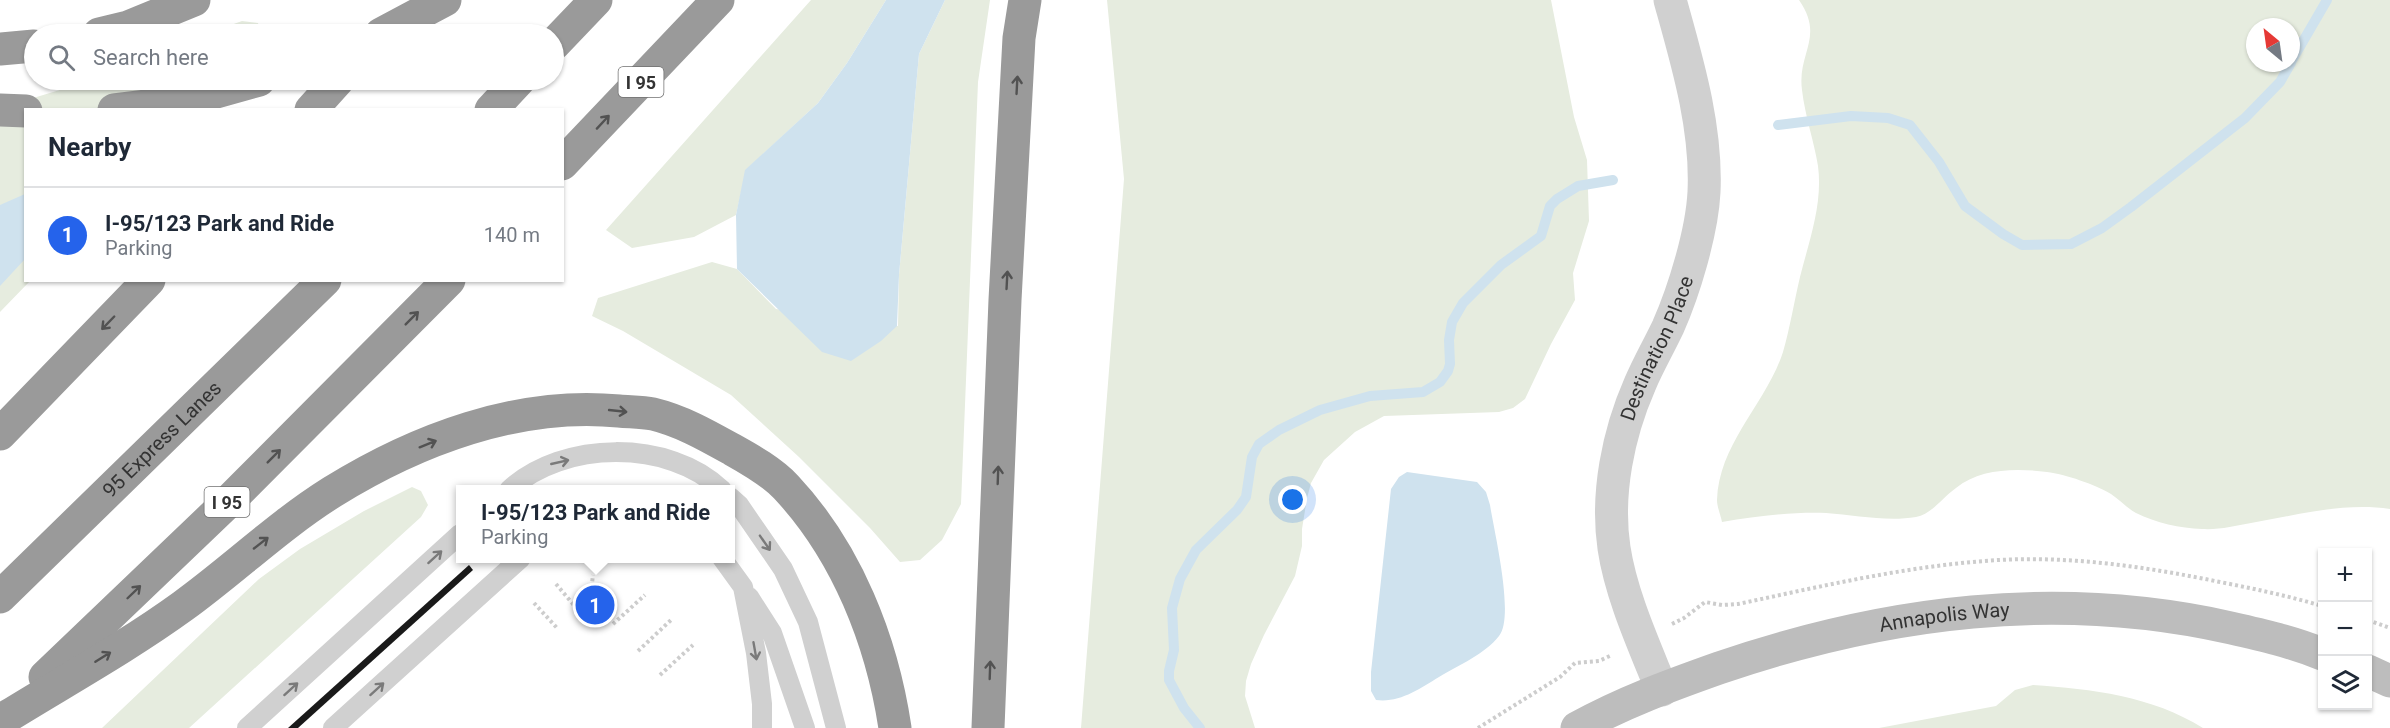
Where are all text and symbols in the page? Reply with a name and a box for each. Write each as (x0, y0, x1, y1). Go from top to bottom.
north arrow (2246, 18, 2300, 72)
search box (24, 24, 564, 90)
icon: search (45, 41, 78, 74)
text: Search here (93, 45, 209, 70)
road number: I 95 (618, 67, 664, 97)
one-way arrow (1011, 76, 1022, 96)
one-way arrow (596, 115, 610, 130)
text: Nearby (48, 132, 131, 162)
text: I-95/123 Park and Ride (105, 211, 334, 236)
text: 1 (62, 223, 73, 247)
text: 140 m (484, 223, 540, 247)
text: Parking (105, 236, 172, 260)
one-way arrow (1001, 270, 1012, 290)
street label: Destination Place (1615, 273, 1698, 424)
one-way arrow (404, 311, 419, 326)
one-way arrow (101, 315, 115, 330)
street label: 95 Express Lanes (97, 376, 226, 502)
one-way arrow (608, 406, 627, 417)
one-way arrow (418, 438, 437, 449)
one-way arrow (266, 449, 281, 463)
one-way arrow (550, 455, 569, 467)
one-way arrow (993, 465, 1004, 485)
popup (456, 485, 735, 563)
your location (1278, 485, 1307, 514)
road number: I 95 (204, 487, 250, 517)
text: I-95/123 Park and Ride (481, 500, 710, 525)
text: Parking (481, 525, 548, 549)
one-way arrow (759, 534, 771, 551)
one-way arrow (253, 537, 269, 550)
map controls (2318, 548, 2372, 710)
button: + (2318, 548, 2372, 602)
one-way arrow (427, 550, 442, 564)
pin: 1 (576, 582, 614, 628)
one-way arrow (127, 585, 142, 600)
street label: Annapolis Way (1877, 597, 2011, 637)
button: − (2318, 602, 2372, 656)
one-way arrow (750, 641, 761, 660)
one-way arrow (94, 651, 111, 663)
button: layers (2318, 656, 2372, 710)
one-way arrow (985, 660, 996, 680)
one-way arrow (283, 682, 298, 696)
one-way arrow (369, 682, 384, 696)

